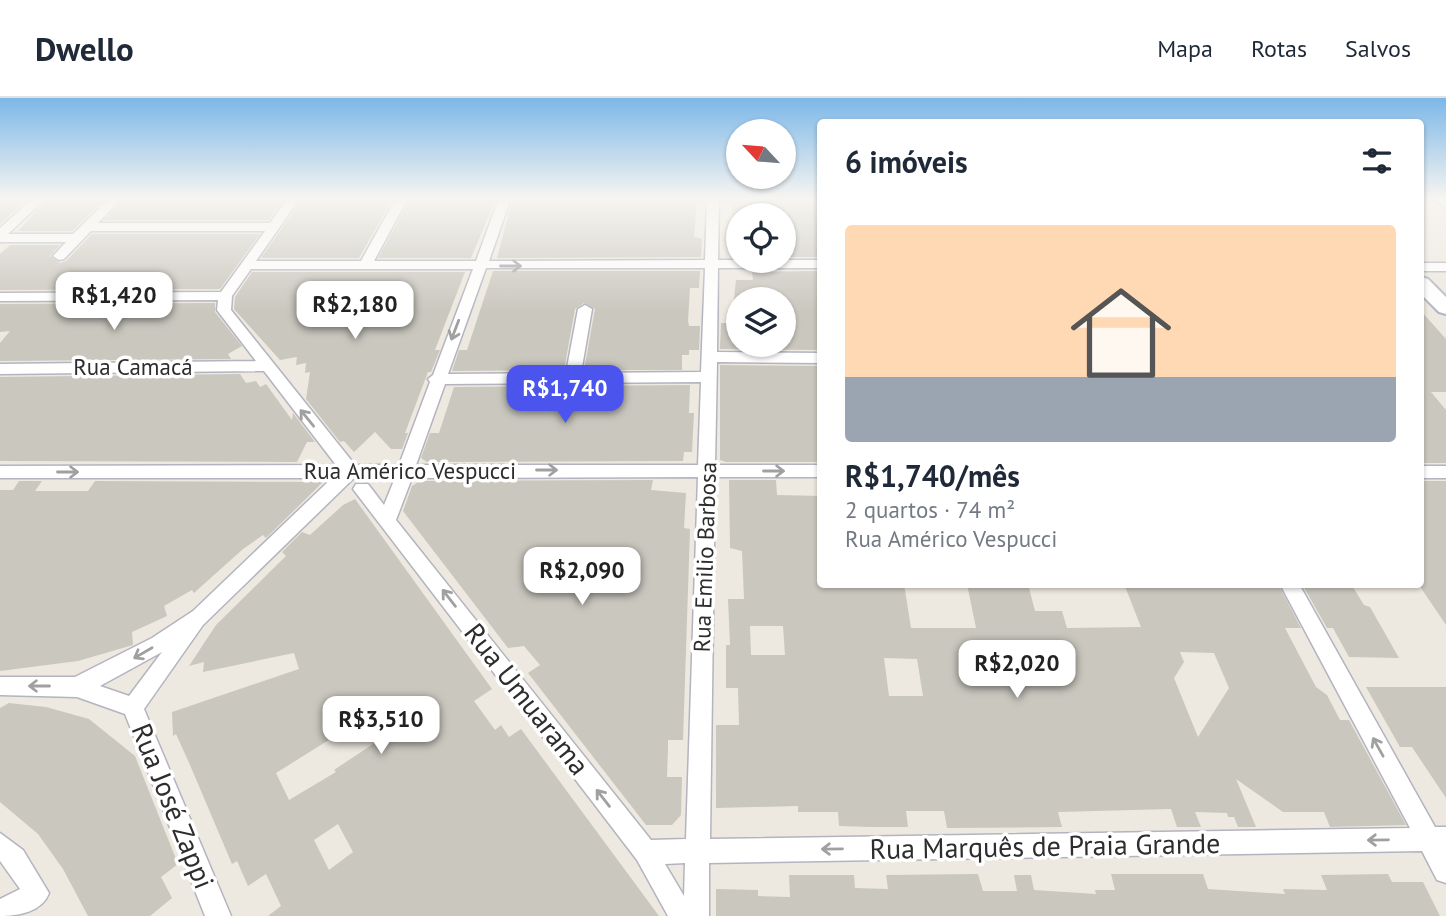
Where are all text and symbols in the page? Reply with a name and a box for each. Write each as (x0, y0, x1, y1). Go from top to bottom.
text: Dwello (35, 27, 134, 70)
text: Mapa (1157, 33, 1213, 64)
text: Rotas (1251, 33, 1307, 64)
text: Salvos (1345, 33, 1411, 64)
north arrow (726, 119, 796, 189)
map controls (726, 119, 796, 357)
text: 6 imóveis (845, 142, 968, 181)
icon: filters (1358, 142, 1396, 180)
button: locate (726, 203, 796, 273)
one-way arrow (500, 259, 523, 273)
icon: home (1058, 270, 1184, 396)
pin: R$1,420 (49, 272, 179, 332)
text: R$1,420 (72, 280, 156, 309)
pin: R$2,180 (290, 282, 420, 341)
button: layers (726, 287, 796, 357)
text: R$2,180 (313, 289, 397, 318)
one-way arrow (448, 319, 460, 341)
street label: Rua Camacá (73, 352, 193, 381)
pin: R$1,740 (500, 366, 630, 425)
text: R$1,740 (523, 373, 607, 402)
one-way arrow (300, 410, 315, 428)
street label: Rua Américo Vespucci (304, 456, 516, 485)
text: R$1,740/mês (845, 456, 1020, 495)
street label: Rua Emilio Barbosa (687, 461, 722, 653)
one-way arrow (535, 463, 558, 477)
one-way arrow (762, 464, 785, 478)
one-way arrow (56, 465, 79, 479)
text: 2 quartos · 74 m² (845, 495, 1015, 524)
text: Rua Américo Vespucci (845, 524, 1057, 553)
pin: R$2,090 (517, 547, 647, 607)
text: R$2,090 (540, 555, 624, 584)
one-way arrow (441, 590, 456, 608)
street label: Rua Umuarama (457, 615, 598, 782)
pin: R$2,020 (952, 640, 1082, 700)
one-way arrow (133, 646, 153, 660)
text: R$2,020 (975, 648, 1059, 677)
one-way arrow (27, 679, 50, 693)
pin: R$3,510 (316, 696, 446, 756)
text: R$3,510 (339, 704, 423, 733)
street label: Rua José Zappi (123, 718, 223, 894)
one-way arrow (1371, 737, 1385, 757)
one-way arrow (595, 789, 610, 808)
street label: Rua Marquês de Praia Grande (869, 824, 1221, 867)
one-way arrow (1367, 833, 1390, 847)
one-way arrow (821, 842, 844, 856)

